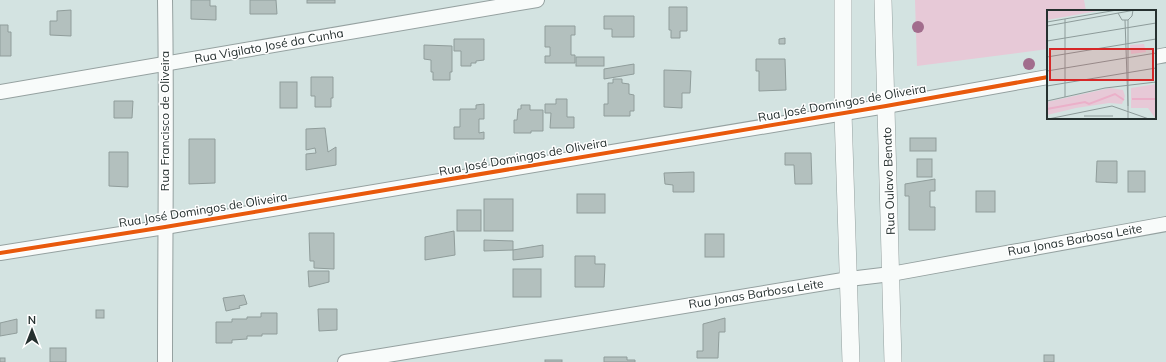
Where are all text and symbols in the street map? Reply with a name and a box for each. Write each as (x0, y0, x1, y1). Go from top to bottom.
inset map (1047, 10, 1156, 119)
street label: Rua Vigilato José da Cunha (193, 25, 345, 66)
street label: Rua Francisco de Oliveira (157, 51, 172, 191)
street label: Rua José Domingos de Oliveira (757, 80, 927, 125)
street label: Rua Oulavo Benato (879, 127, 898, 235)
street label: Rua José Domingos de Oliveira (438, 134, 608, 179)
street label: Rua José Domingos de Oliveira (118, 189, 288, 230)
street label: Rua Jonas Barbosa Leite (1007, 220, 1143, 259)
street label: Rua Jonas Barbosa Leite (687, 275, 824, 312)
north arrow (12, 310, 52, 350)
text: N (28, 313, 36, 327)

